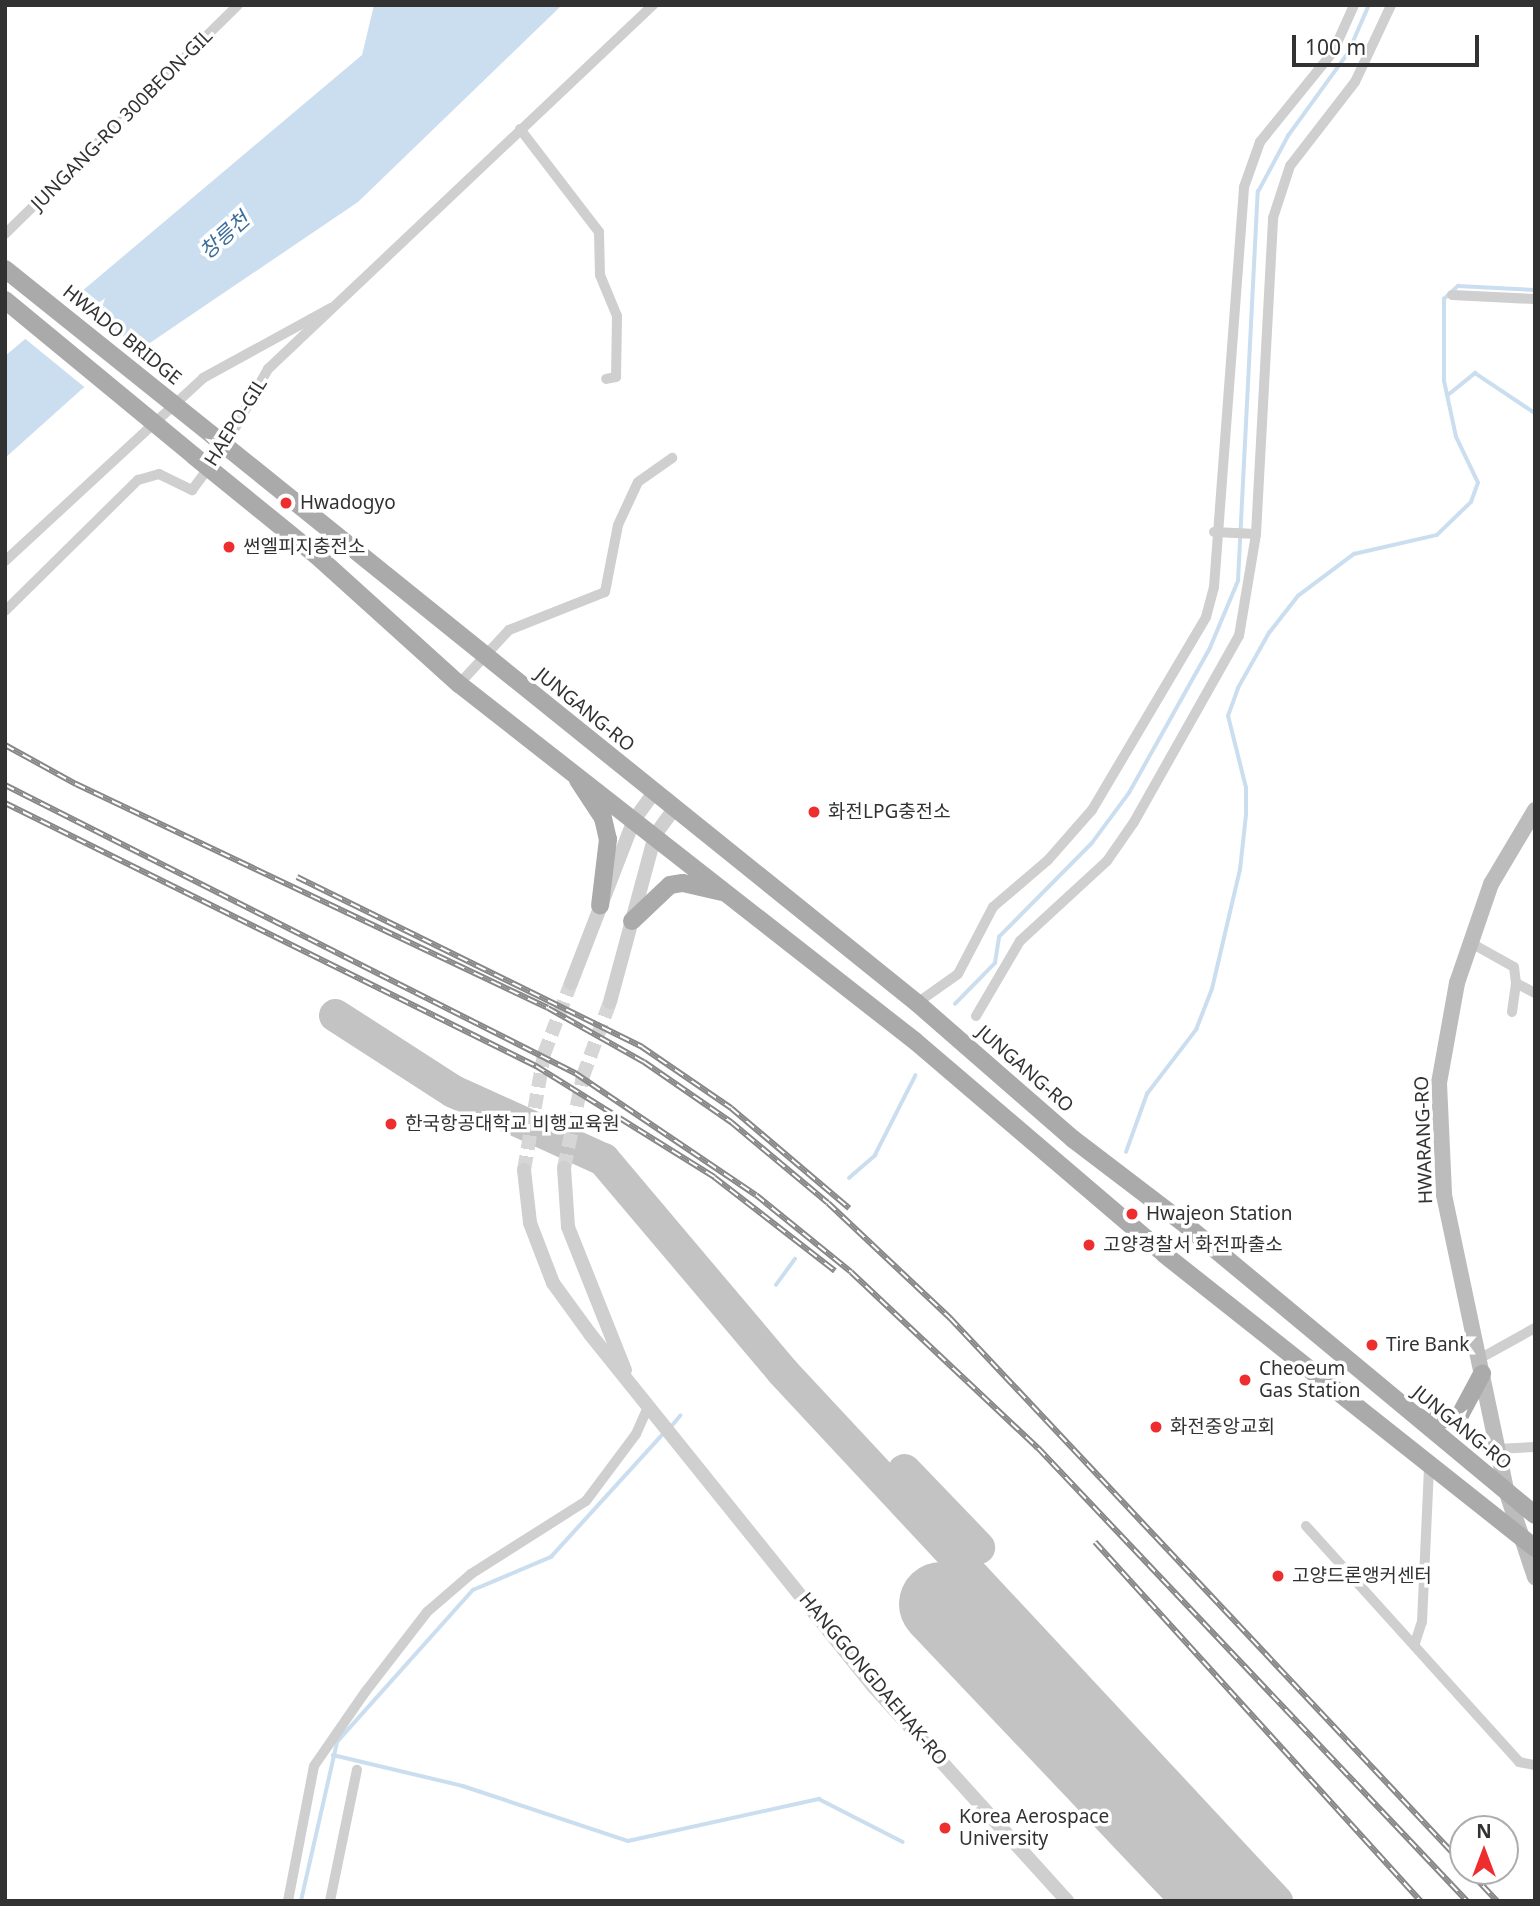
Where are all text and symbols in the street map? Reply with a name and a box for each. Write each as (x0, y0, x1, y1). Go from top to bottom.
scale bar (1295, 21, 1482, 65)
street label: JUNGANG-RO 300BEON-GIL (27, 25, 217, 215)
text: 100 m (1305, 33, 1366, 61)
water label: 창릉천 (194, 206, 254, 264)
street label: HWADO BRIDGE (58, 280, 186, 390)
street label: HAEPO-GIL (200, 374, 272, 470)
place label: Hwadogyo (300, 492, 396, 514)
marker: Hwadogyo (278, 495, 294, 511)
place label: 썬엘피지충전소 (243, 536, 365, 558)
marker: 썬엘피지충전소 (221, 539, 237, 555)
street label: JUNGANG-RO (531, 663, 639, 757)
place label: 화전LPG충전소 (828, 801, 951, 823)
marker: 화전LPG충전소 (806, 804, 822, 820)
street label: JUNGANG-RO (972, 1021, 1078, 1117)
street label: HWARANG-RO (1410, 1076, 1438, 1204)
place label: 한국항공대학교 비행교육원 (405, 1113, 620, 1135)
marker: 한국항공대학교 비행교육원 (383, 1116, 399, 1132)
place label: Hwajeon Station (1146, 1203, 1292, 1225)
marker: Hwajeon Station (1124, 1206, 1140, 1222)
place label: 고양경찰서 화전파출소 (1103, 1234, 1283, 1256)
marker: 고양경찰서 화전파출소 (1081, 1237, 1097, 1253)
place label: Tire Bank (1386, 1334, 1469, 1356)
marker: Tire Bank (1364, 1337, 1380, 1353)
place label: Cheoeum Gas Station (1259, 1358, 1360, 1402)
marker: Cheoeum Gas Station (1237, 1372, 1253, 1388)
street label: JUNGANG-RO (1408, 1381, 1516, 1475)
place label: 화전중앙교회 (1170, 1416, 1275, 1438)
marker: 화전중앙교회 (1148, 1419, 1164, 1435)
place label: 고양드론앵커센터 (1292, 1565, 1432, 1587)
marker: 고양드론앵커센터 (1270, 1568, 1286, 1584)
street label: HANGGONGDAEHAK-RO (794, 1588, 952, 1770)
place label: Korea Aerospace University (959, 1806, 1109, 1850)
north arrow (1449, 1815, 1519, 1885)
text: N (1476, 1818, 1492, 1844)
marker: Korea Aerospace University (937, 1820, 953, 1836)

